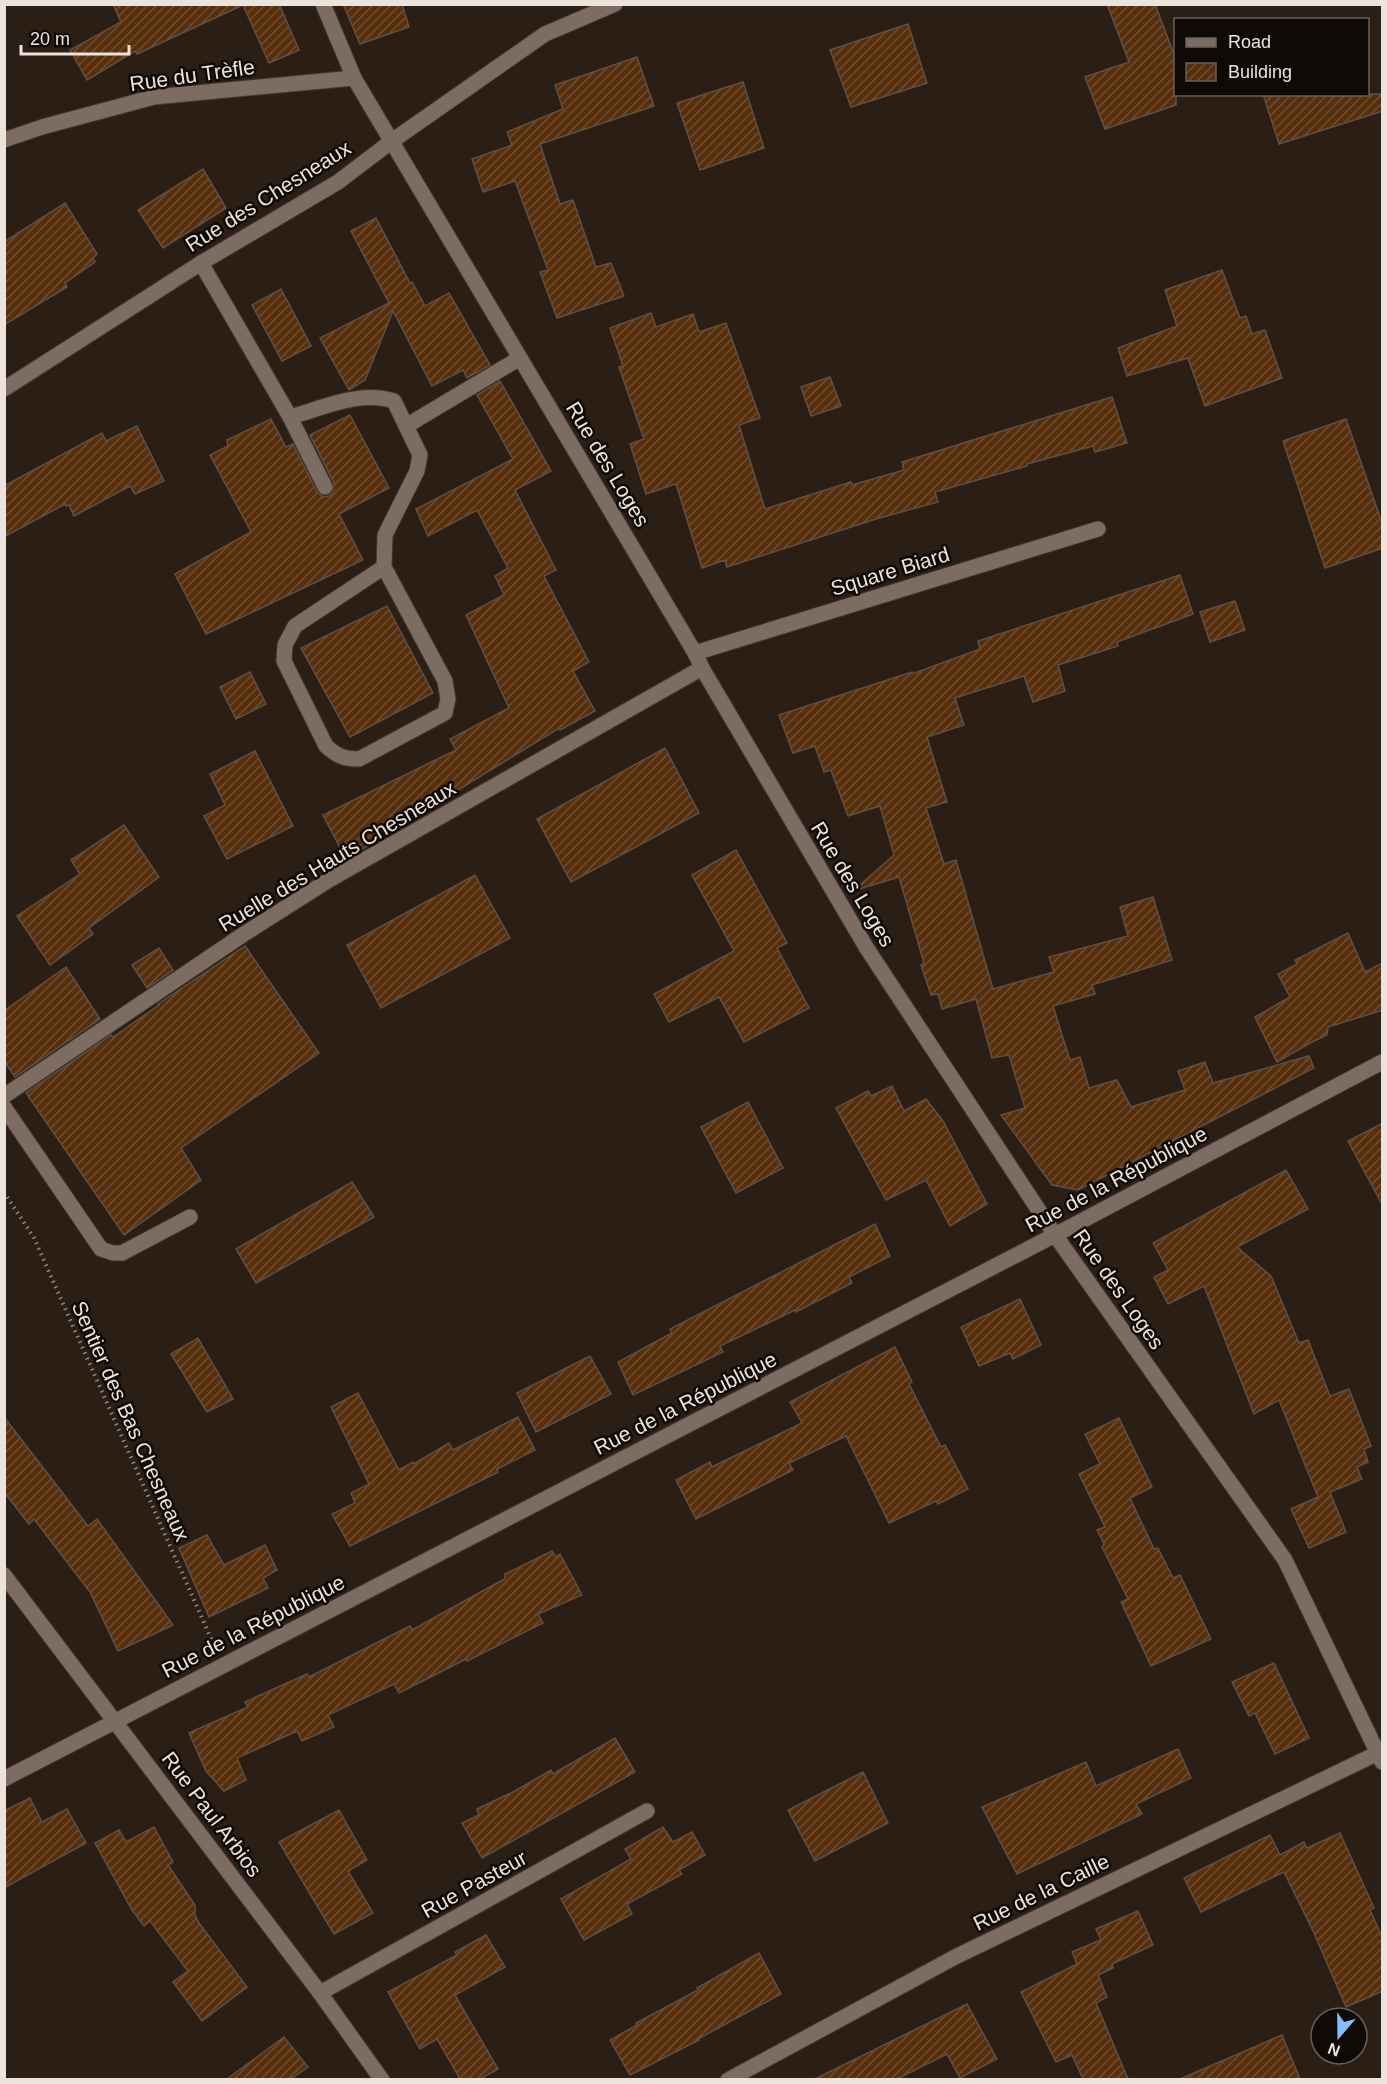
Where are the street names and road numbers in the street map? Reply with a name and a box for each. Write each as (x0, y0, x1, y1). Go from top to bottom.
street label: Rue du Trèfle (128, 55, 256, 95)
street label: Rue des Chesneaux (181, 136, 355, 256)
street label: Rue des Loges (562, 398, 654, 530)
street label: Square Biard (828, 542, 952, 600)
street label: Ruelle des Hauts Chesneaux (215, 776, 460, 936)
street label: Rue des Loges (807, 818, 899, 950)
street label: Rue de la République (1021, 1121, 1211, 1237)
street label: Rue des Loges (1069, 1225, 1169, 1353)
street label: Sentier des Bas Chesneaux (68, 1297, 195, 1545)
street label: Rue de la République (590, 1347, 780, 1459)
street label: Rue de la République (158, 1570, 348, 1682)
street label: Rue Paul Arbios (158, 1747, 266, 1881)
street label: Rue Pasteur (417, 1846, 531, 1922)
street label: Rue de la Caille (969, 1849, 1113, 1935)

